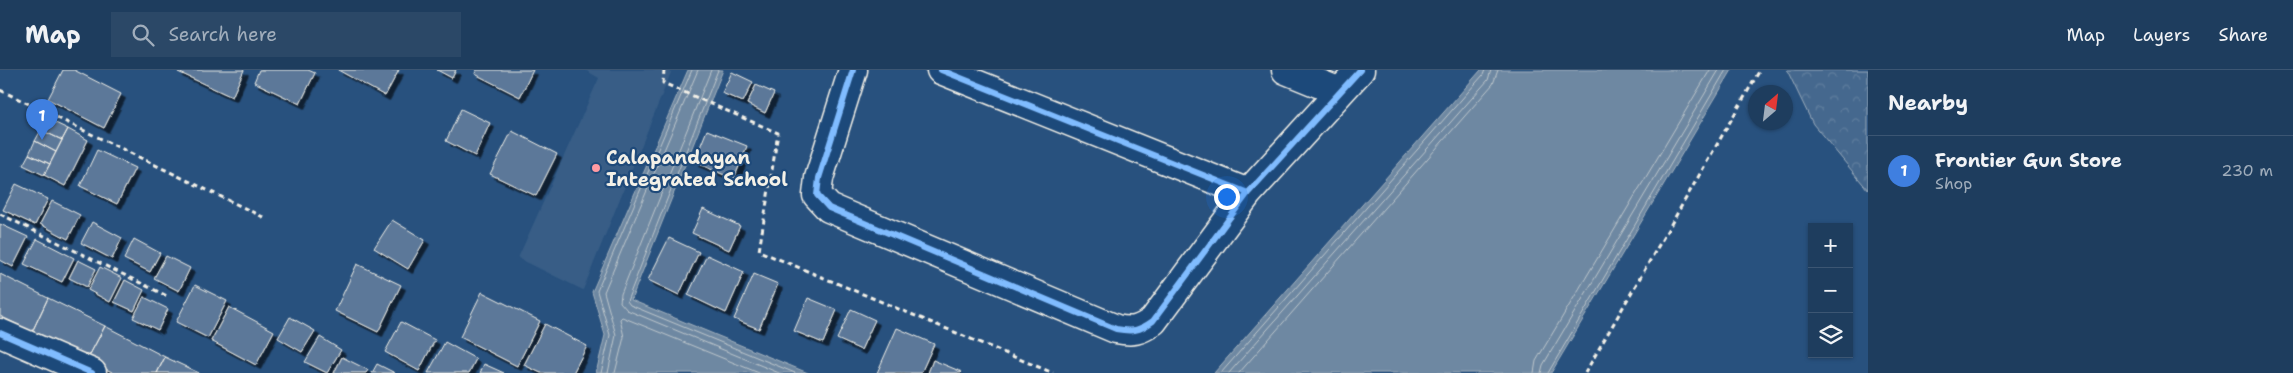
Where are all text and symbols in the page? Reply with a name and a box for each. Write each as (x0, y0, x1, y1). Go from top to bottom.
search box (111, 12, 461, 57)
text: Map (25, 19, 81, 51)
icon: search (129, 21, 157, 49)
text: Search here (169, 22, 277, 47)
text: Map (2067, 23, 2105, 47)
text: Layers (2133, 23, 2190, 47)
text: Share (2218, 23, 2268, 47)
north arrow (1748, 85, 1793, 130)
text: Nearby (1888, 89, 1968, 117)
pin: 1 (26, 99, 58, 140)
place label: Calapandayan Integrated School (606, 145, 788, 192)
text: Frontier Gun Store (1935, 148, 2122, 173)
text: 1 (1900, 160, 1908, 181)
text: 230 m (2221, 160, 2273, 181)
marker: Calapandayan Integrated School (590, 162, 602, 174)
text: Shop (1935, 173, 1972, 194)
your location (1214, 184, 1240, 210)
map controls (1808, 223, 1853, 358)
button: + (1808, 223, 1853, 268)
button: − (1808, 268, 1853, 313)
button: layers (1808, 313, 1853, 358)

